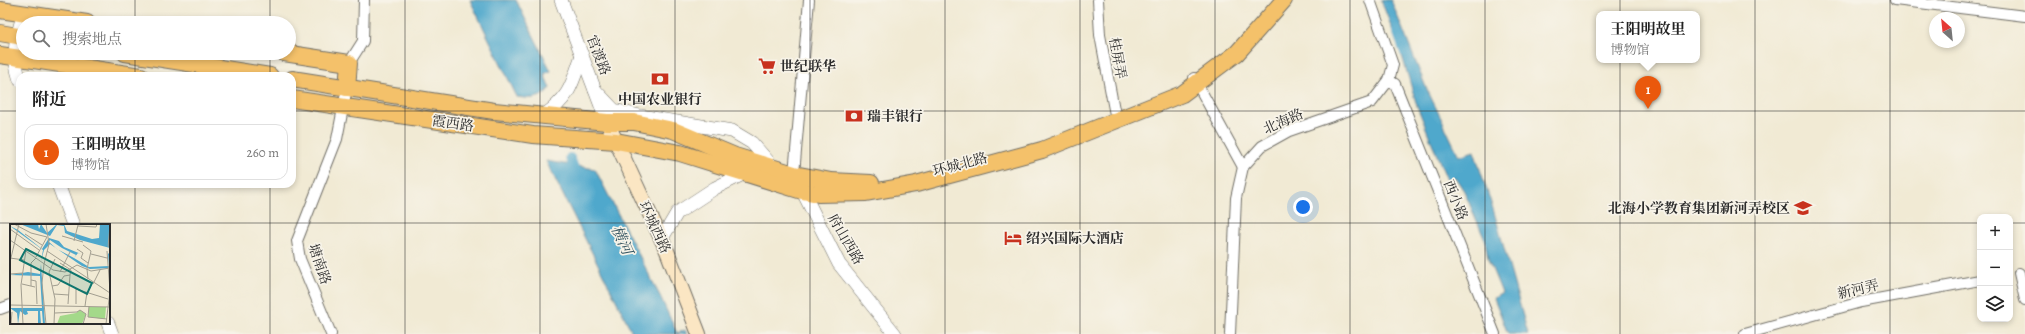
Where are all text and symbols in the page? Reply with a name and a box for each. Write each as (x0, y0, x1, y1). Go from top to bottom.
popup (1596, 11, 1700, 63)
north arrow (1929, 12, 1965, 48)
search box (16, 16, 296, 60)
text: 王阳明故里 (1610, 19, 1686, 39)
icon: search (30, 27, 52, 49)
text: 搜索地点 (62, 29, 122, 49)
street label: 官渡路 (582, 32, 615, 78)
street label: 桂屏弄 (1105, 36, 1131, 80)
text: 博物馆 (1610, 41, 1650, 58)
supermarket icon: 世纪联华 (757, 56, 777, 76)
place label: 世纪联华 (780, 57, 836, 76)
bank icon: 中国农业银行 (650, 69, 670, 89)
pin: 1 (1635, 76, 1661, 109)
text: 附近 (32, 88, 66, 111)
place label: 中国农业银行 (618, 90, 702, 109)
street label: 北海路 (1260, 104, 1306, 139)
bank icon: 瑞丰银行 (844, 106, 864, 126)
place label: 瑞丰银行 (867, 107, 923, 126)
street label: 霞西路 (431, 111, 475, 136)
text: 王阳明故里 (71, 134, 146, 154)
text: 1 (44, 144, 48, 161)
text: 260 m (246, 144, 279, 161)
street label: 环城北路 (931, 148, 990, 181)
text: 博物馆 (71, 156, 110, 173)
street label: 西小路 (1439, 177, 1472, 223)
your location (1293, 197, 1313, 217)
street label: 环城西路 (634, 198, 675, 257)
school or university icon: 北海小学教育集团新河弄校区 (1793, 198, 1813, 218)
place label: 北海小学教育集团新河弄校区 (1608, 199, 1790, 218)
street label: 府山西路 (823, 210, 868, 268)
map controls (1977, 214, 2013, 322)
button: + (1977, 214, 2013, 250)
water label: 横河 (607, 222, 638, 261)
inset map (10, 224, 110, 324)
hotel icon: 绍兴国际大酒店 (1003, 228, 1023, 248)
place label: 绍兴国际大酒店 (1026, 229, 1124, 248)
street label: 塘南路 (304, 241, 335, 287)
button: − (1977, 250, 2013, 286)
street label: 新河弄 (1836, 276, 1881, 303)
button: layers (1977, 286, 2013, 322)

